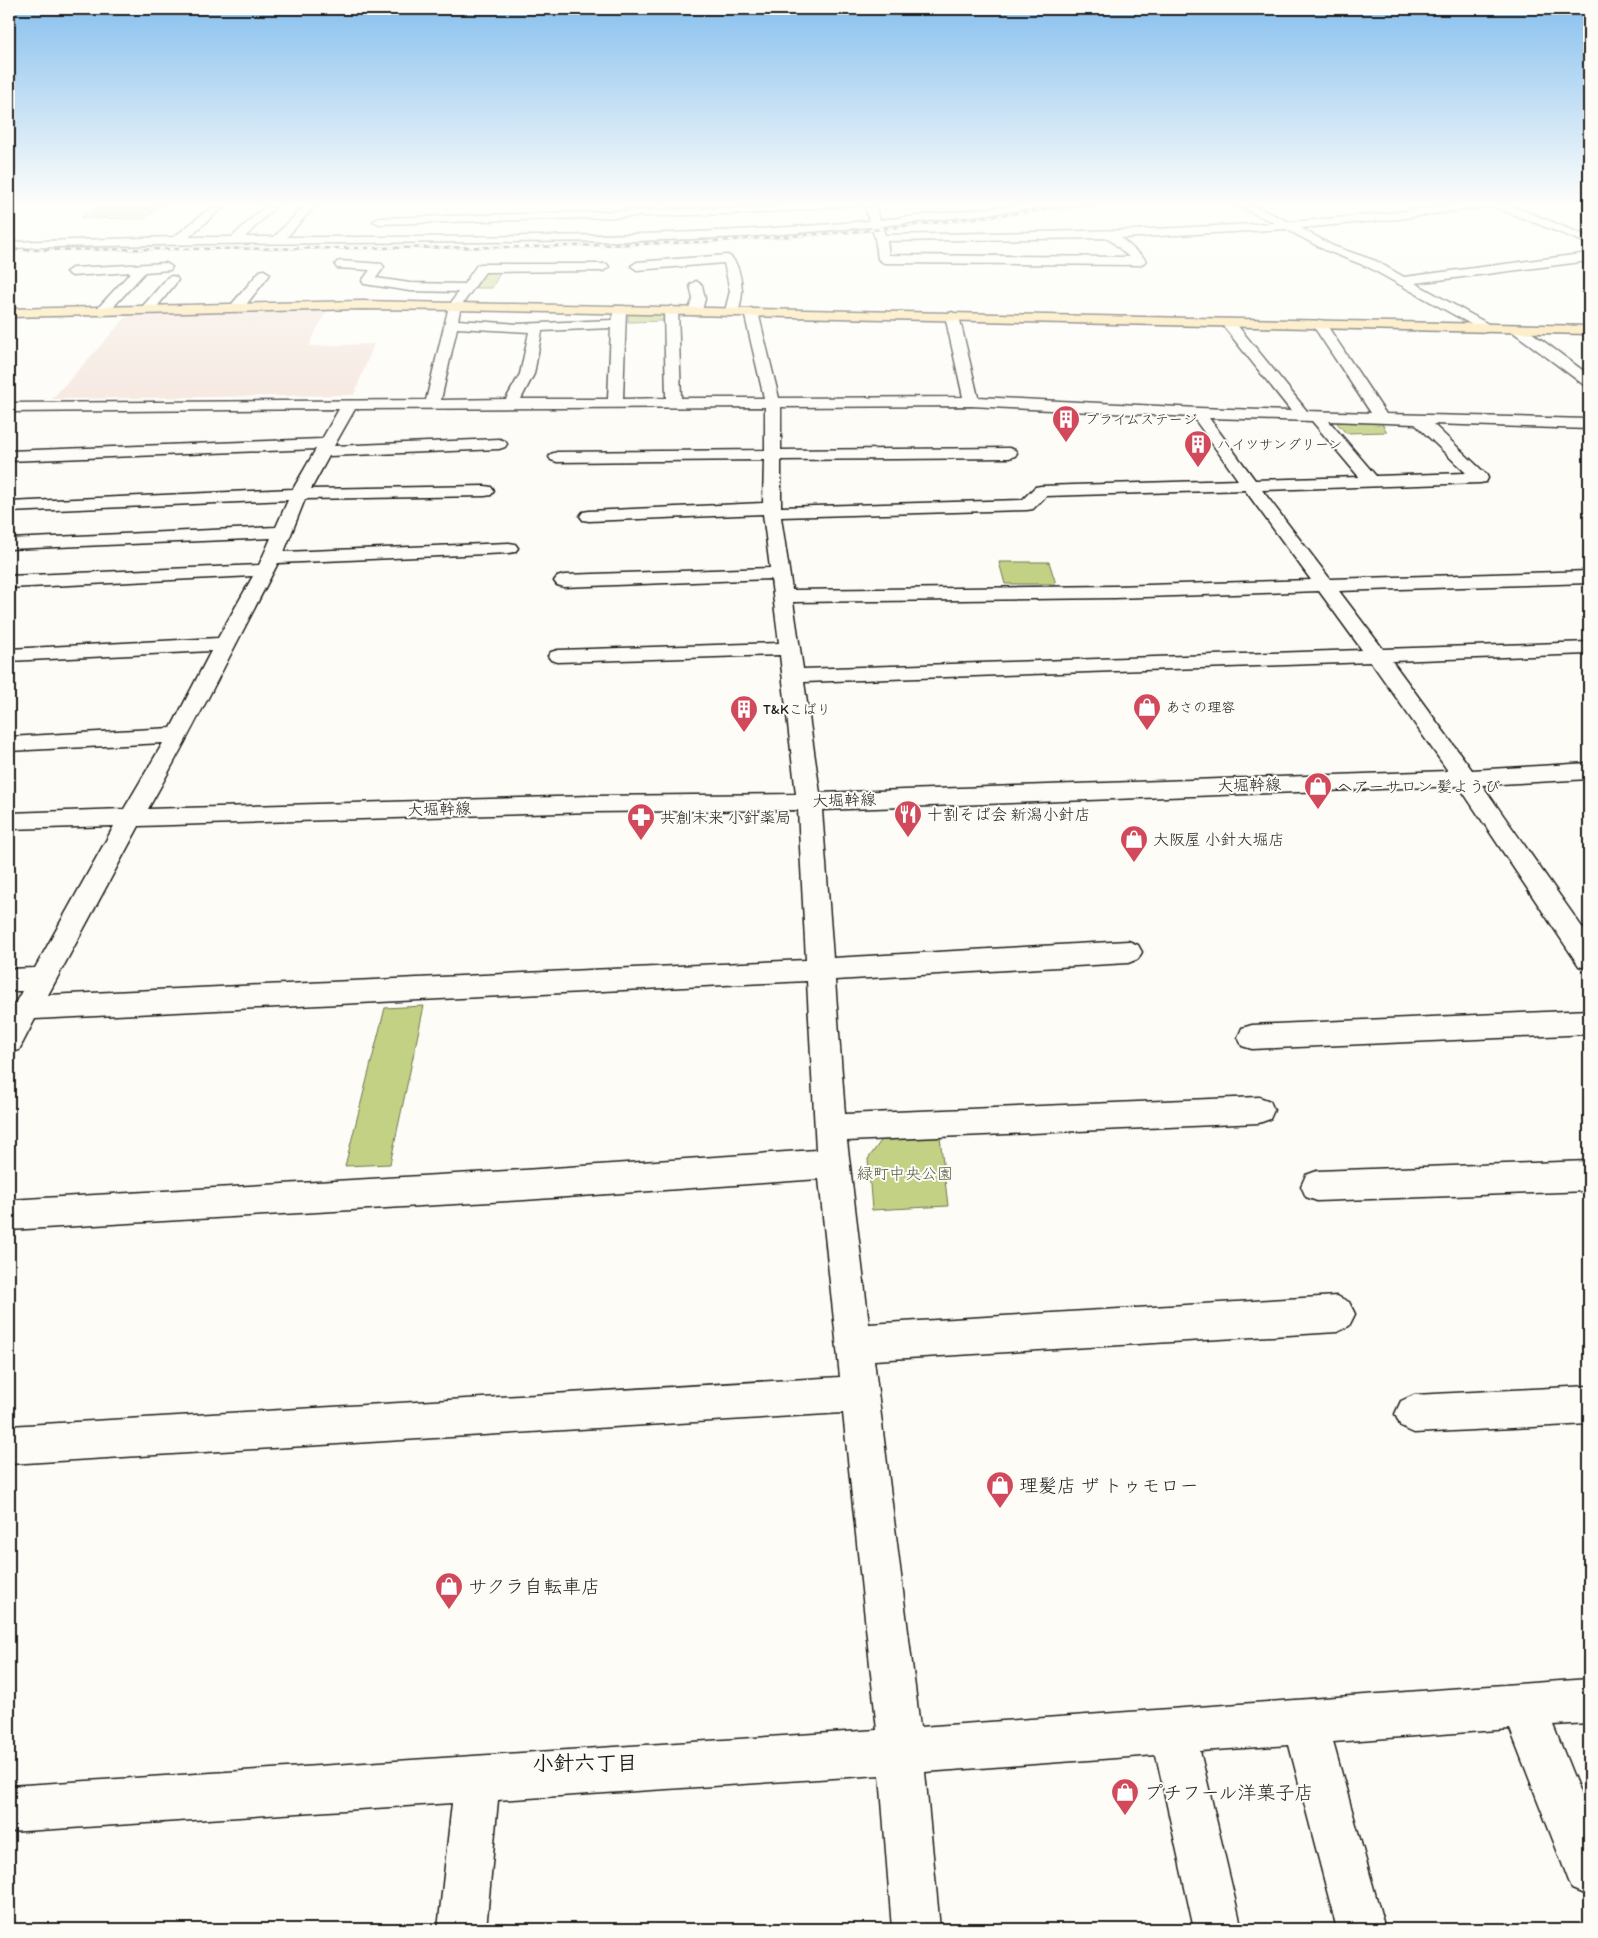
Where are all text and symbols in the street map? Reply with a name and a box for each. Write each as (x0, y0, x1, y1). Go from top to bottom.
building icon: プライムステージ (1051, 404, 1081, 443)
place label: プライムステージ (1085, 411, 1197, 428)
building icon: ハイツサングリーン (1183, 429, 1213, 468)
place label: ハイツサングリーン (1217, 436, 1342, 453)
shop icon: あさの理容 (1132, 692, 1162, 731)
building icon: T&Kこばり (729, 694, 759, 733)
place label: あさの理容 (1166, 699, 1235, 716)
place label: T&Kこばり (763, 701, 831, 718)
shop icon: ヘアーサロン 髪ようび (1303, 771, 1333, 810)
street label: 大堀幹線 (1217, 774, 1281, 796)
place label: ヘアーサロン 髪ようび (1337, 777, 1501, 796)
street label: 大堀幹線 (812, 789, 876, 811)
street label: 大堀幹線 (407, 798, 471, 820)
restaurant icon: 十割そば会 新潟小針店 (893, 799, 923, 838)
pharmacy icon: 共創未来 小針薬局 (626, 802, 656, 841)
place label: 十割そば会 新潟小針店 (927, 805, 1091, 824)
place label: 共創未来 小針薬局 (660, 808, 792, 827)
shop icon: 大阪屋 小針大堀店 (1119, 824, 1149, 863)
place label: 大阪屋 小針大堀店 (1153, 830, 1285, 849)
park label: 緑町中央公園 (857, 1164, 953, 1183)
shop icon: 理髪店 ザ トゥモロー (985, 1470, 1015, 1509)
place label: 理髪店 ザ トゥモロー (1019, 1474, 1199, 1497)
shop icon: サクラ自転車店 (434, 1571, 464, 1610)
place label: サクラ自転車店 (468, 1575, 600, 1598)
district label: 小針六丁目 (533, 1750, 638, 1775)
shop icon: プチフール洋菓子店 (1110, 1777, 1140, 1816)
place label: プチフール洋菓子店 (1144, 1781, 1313, 1804)

